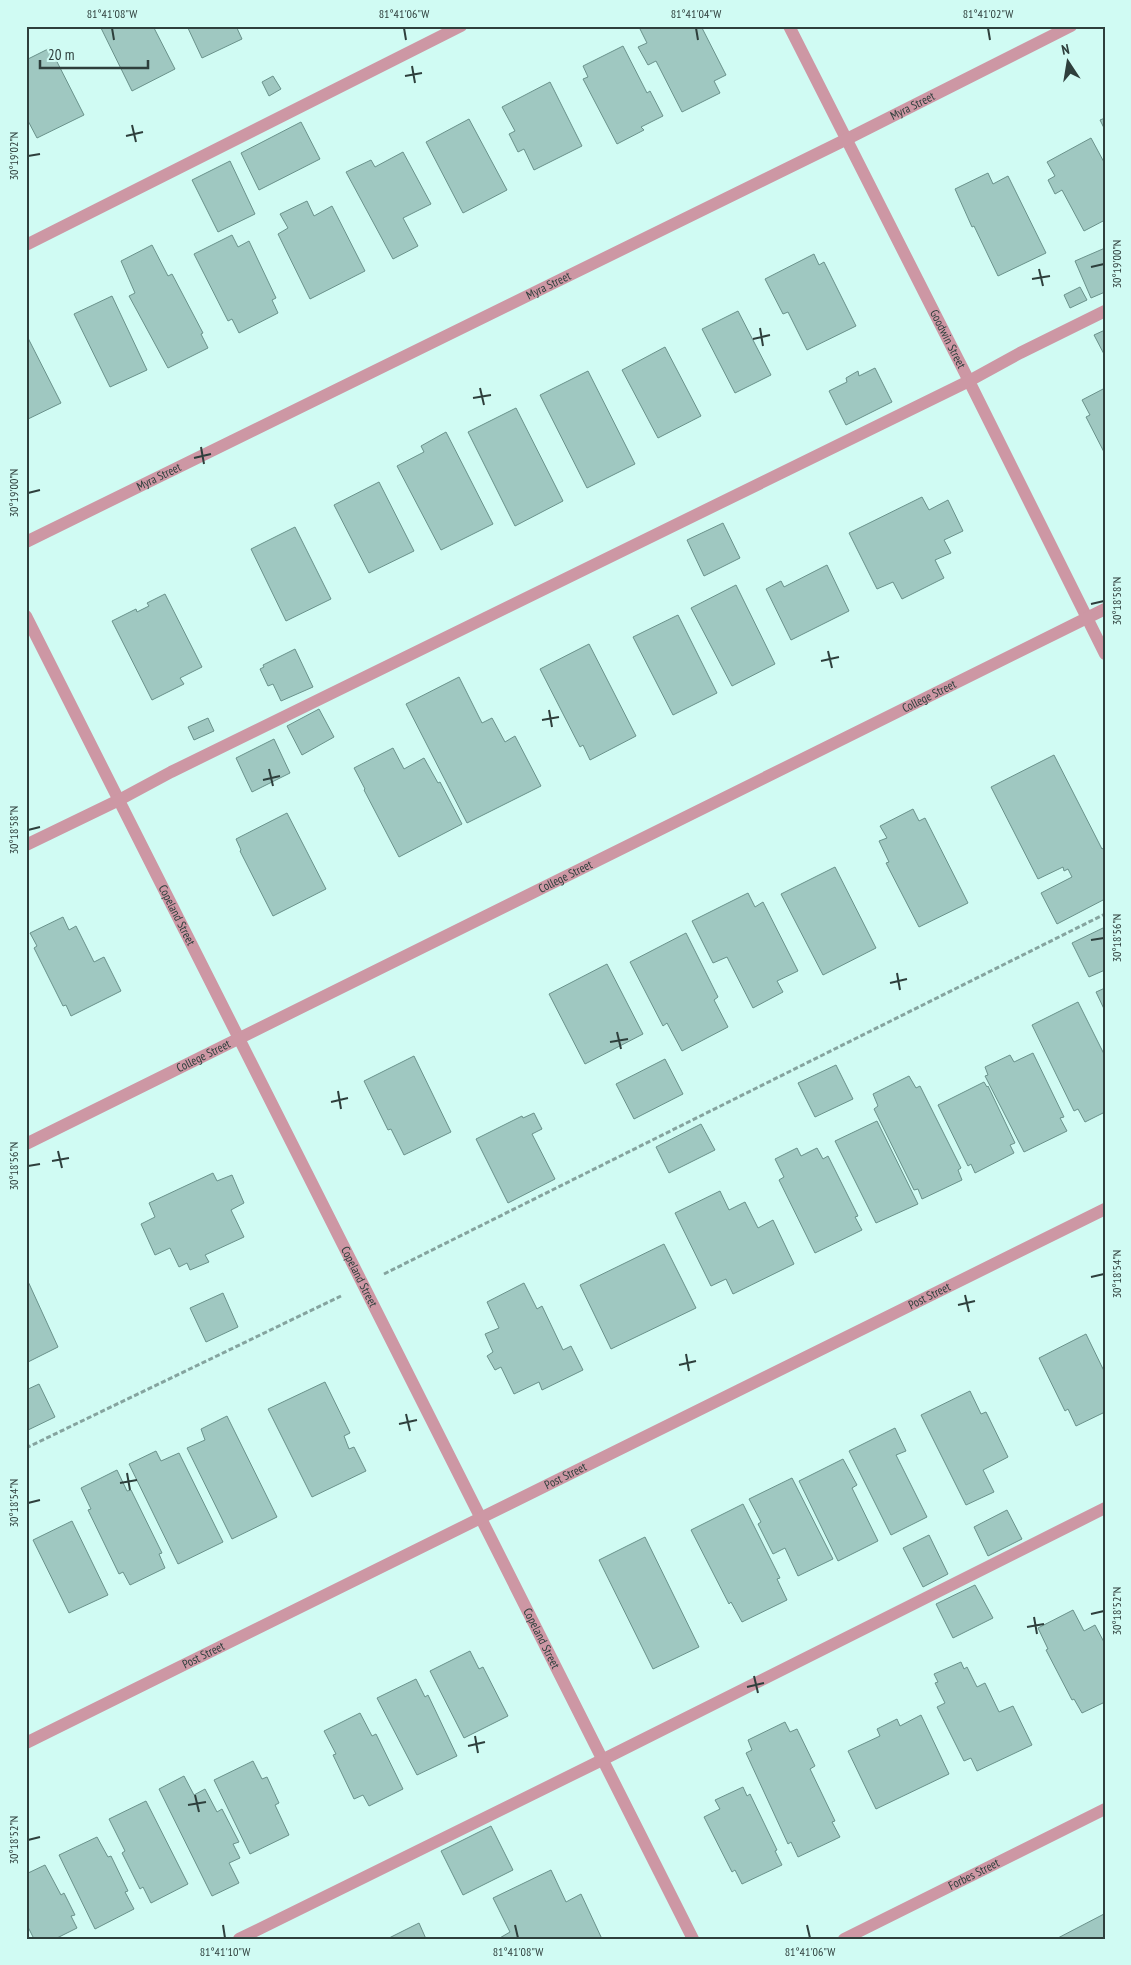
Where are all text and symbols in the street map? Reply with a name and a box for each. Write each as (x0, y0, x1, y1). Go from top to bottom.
text: 81°41'08"W (87, 6, 137, 21)
text: 81°41'06"W (379, 6, 429, 21)
text: 81°41'04"W (671, 6, 721, 21)
text: 81°41'02"W (963, 6, 1013, 21)
scale bar (40, 38, 148, 70)
north arrow (1044, 38, 1094, 88)
text: N (1060, 40, 1071, 59)
text: 20 m (48, 45, 74, 64)
street label: Myra Street (888, 88, 938, 123)
text: 30°19'02"N (6, 132, 21, 180)
text: 30°19'00"N (1109, 240, 1124, 288)
street label: Myra Street (524, 268, 574, 302)
street label: Goodwin Street (927, 307, 970, 371)
street label: Myra Street (134, 459, 184, 494)
text: 30°19'00"N (6, 469, 21, 517)
text: 30°18'58"N (1109, 577, 1124, 625)
street label: College Street (899, 676, 959, 715)
text: 30°18'58"N (6, 806, 21, 854)
street label: College Street (536, 856, 595, 896)
street label: Copeland Street (156, 882, 199, 948)
text: 30°18'56"N (1109, 914, 1124, 962)
street label: College Street (174, 1036, 233, 1075)
text: 30°18'56"N (6, 1142, 21, 1190)
street label: Copeland Street (338, 1244, 381, 1310)
text: 30°18'54"N (1109, 1250, 1124, 1298)
street label: Post Street (906, 1278, 953, 1312)
street label: Post Street (542, 1459, 589, 1492)
text: 30°18'54"N (6, 1479, 21, 1527)
text: 30°18'52"N (1109, 1587, 1124, 1635)
street label: Copeland Street (520, 1605, 564, 1672)
street label: Post Street (180, 1638, 227, 1671)
text: 30°18'52"N (6, 1816, 21, 1864)
street label: Forbes Street (946, 1855, 1002, 1893)
text: 81°41'10"W (200, 1944, 250, 1959)
text: 81°41'08"W (493, 1944, 543, 1959)
text: 81°41'06"W (785, 1944, 835, 1959)

